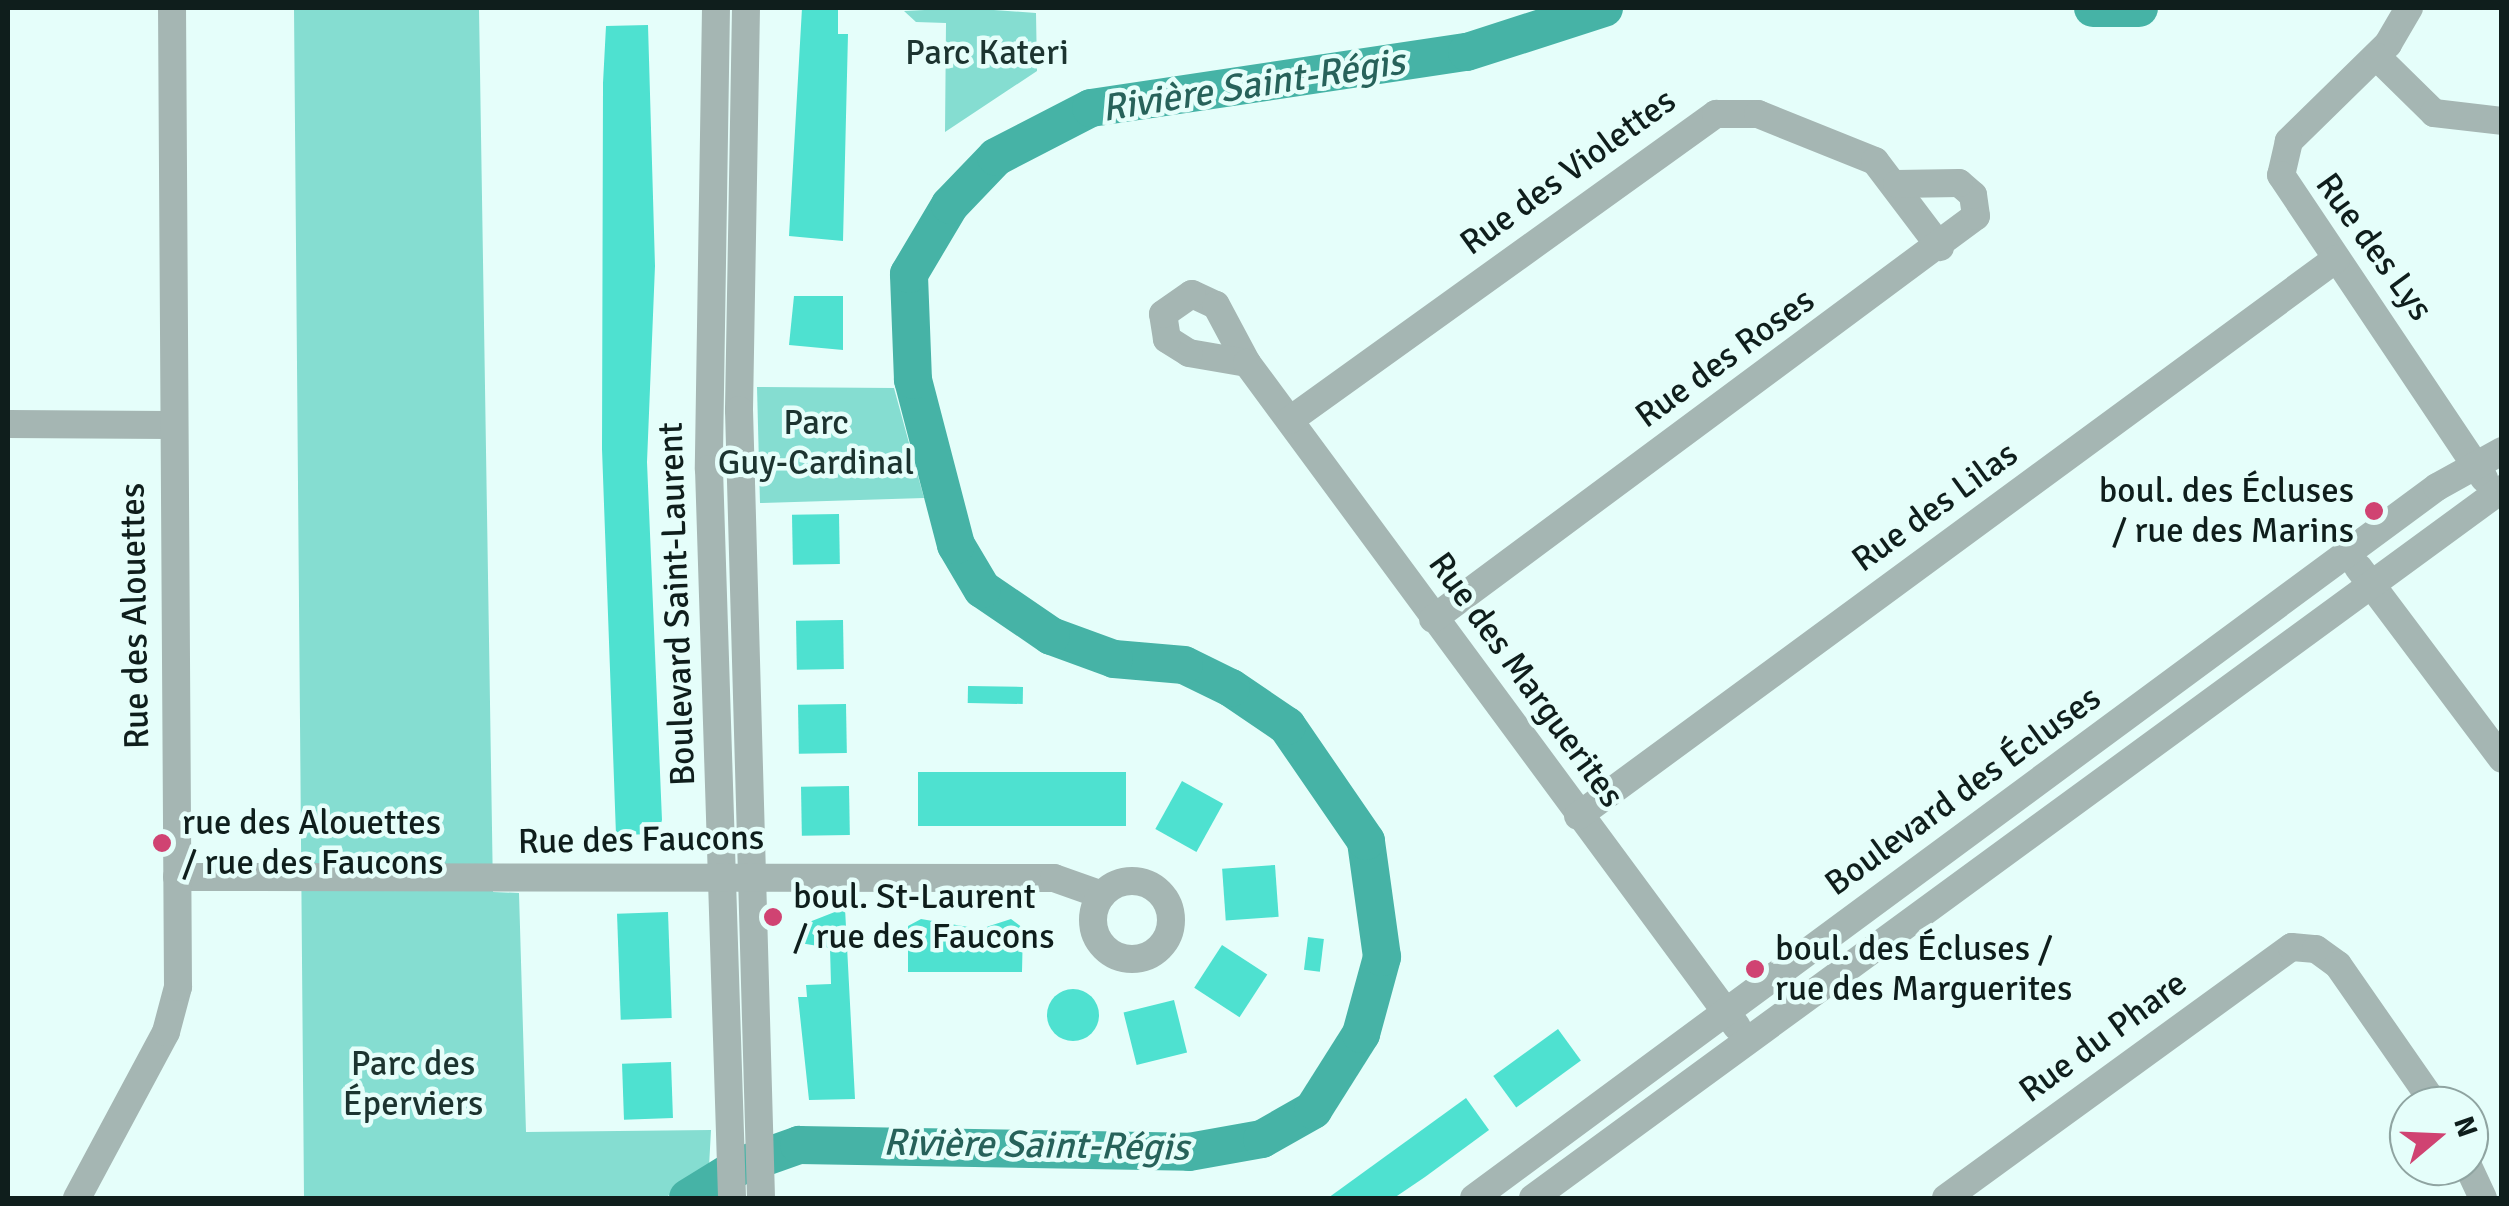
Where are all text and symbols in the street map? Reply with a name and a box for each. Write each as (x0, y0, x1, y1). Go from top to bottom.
park label: Parc Kateri (905, 32, 1069, 74)
water label: Rivière Saint-Régis (1098, 39, 1408, 131)
street label: Rue des Violettes (1452, 80, 1684, 264)
street label: Rue des Lys (2306, 165, 2442, 329)
street label: Rue des Roses (1628, 279, 1822, 437)
park label: Parc Guy-Cardinal (718, 402, 914, 484)
street label: Boulevard Saint-Laurent (650, 421, 704, 787)
street label: Rue des Lilas (1844, 433, 2026, 581)
place label: boul. des Écluses / rue des Marins (2099, 470, 2354, 552)
street label: Rue des Alouettes (112, 482, 158, 750)
marker: boul. des Écluses / rue des Marins (2363, 500, 2385, 522)
street label: Rue des Marguerites (1419, 544, 1633, 816)
street label: Boulevard des Écluses (1817, 677, 2109, 905)
place label: rue des Alouettes / rue des Faucons (182, 802, 443, 884)
street label: Rue des Faucons (517, 817, 765, 863)
marker: rue des Alouettes / rue des Faucons (151, 832, 173, 854)
place label: boul. St-Laurent / rue des Faucons (793, 876, 1054, 958)
marker: boul. St-Laurent / rue des Faucons (762, 906, 784, 928)
place label: boul. des Écluses / rue des Marguerites (1775, 928, 2072, 1010)
marker: boul. des Écluses / rue des Marguerites (1744, 958, 1766, 980)
street label: Rue du Phare (2011, 962, 2195, 1112)
park label: Parc des Éperviers (343, 1043, 483, 1125)
north arrow (2389, 1086, 2489, 1186)
text: N (2446, 1112, 2485, 1142)
water label: Rivière Saint-Régis (883, 1120, 1189, 1170)

